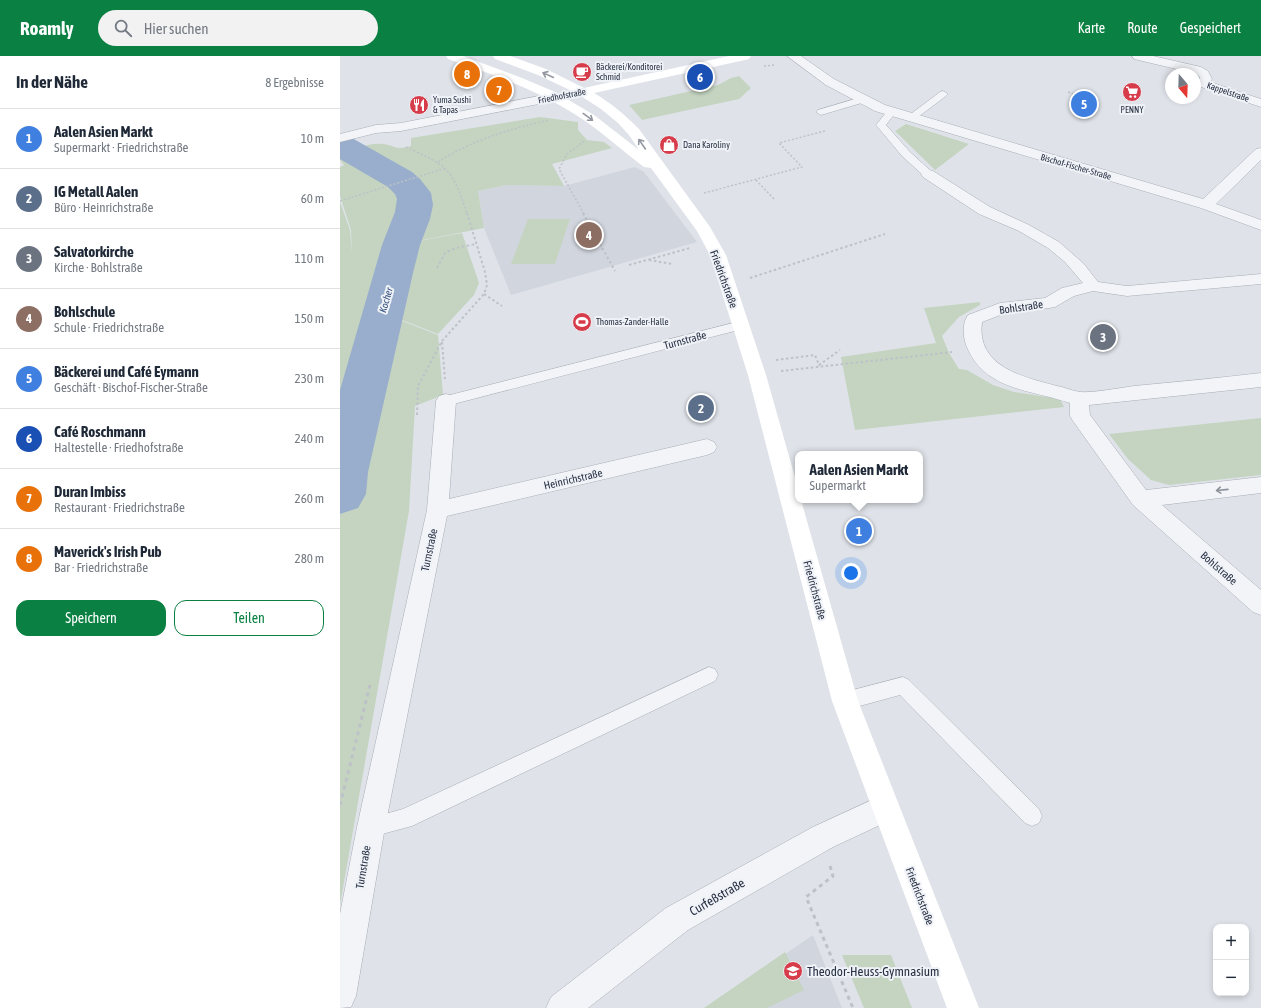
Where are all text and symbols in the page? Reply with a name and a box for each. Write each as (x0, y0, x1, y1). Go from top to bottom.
search box (98, 10, 378, 46)
text: Roamly (20, 17, 74, 39)
icon: search (112, 17, 134, 39)
text: Hier suchen (144, 20, 209, 37)
text: Karte (1078, 20, 1105, 36)
text: Route (1127, 20, 1158, 36)
text: Gespeichert (1180, 20, 1241, 36)
pin: 8 (454, 59, 480, 89)
cafe icon: Bäckerei/Konditorei Schmid (571, 61, 593, 83)
place label: Bäckerei/Konditorei Schmid (596, 62, 662, 82)
pin: 6 (687, 62, 713, 92)
north arrow (1165, 68, 1201, 104)
one-way arrow (543, 71, 555, 78)
text: In der Nähe (16, 72, 88, 92)
text: 8 Ergebnisse (265, 75, 324, 90)
pin: 7 (486, 75, 512, 105)
street label: Kappelstraße (1205, 80, 1251, 104)
supermarket icon: PENNY (1121, 81, 1143, 103)
street label: Friedhofstraße (537, 86, 587, 106)
pin: 5 (1071, 89, 1097, 119)
restaurant icon: Yuma Sushi & Tapas (408, 94, 430, 116)
place label: Yuma Sushi & Tapas (433, 95, 471, 115)
place label: PENNY (1121, 105, 1143, 115)
one-way arrow (582, 113, 593, 121)
text: Aalen Asien Markt (54, 123, 153, 140)
text: 1 (26, 131, 32, 146)
text: 10 m (301, 131, 324, 146)
shop icon: Dana Karoliny (658, 134, 680, 156)
one-way arrow (638, 138, 646, 149)
text: Supermarkt · Friedrichstraße (54, 140, 188, 155)
place label: Dana Karoliny (683, 140, 730, 150)
street label: Bischof-Fischer-Straße (1039, 152, 1113, 182)
text: IG Metall Aalen (54, 183, 138, 200)
text: 2 (26, 191, 32, 206)
text: 60 m (301, 191, 324, 206)
text: Büro · Heinrichstraße (54, 200, 153, 215)
pin: 4 (576, 220, 602, 250)
text: Salvatorkirche (54, 243, 134, 260)
street label: Friedrichstraße (708, 248, 740, 310)
text: 3 (26, 251, 32, 266)
text: 110 m (295, 251, 324, 266)
text: Kirche · Bohlstraße (54, 260, 143, 275)
water label: Kocher (377, 285, 395, 314)
street label: Bohlstraße (998, 298, 1044, 316)
text: Bohlschule (54, 303, 115, 320)
text: 4 (26, 311, 32, 326)
text: 150 m (295, 311, 324, 326)
sports icon: Thomas-Zander-Halle (571, 311, 593, 333)
place label: Thomas-Zander-Halle (596, 317, 669, 327)
text: Schule · Friedrichstraße (54, 320, 164, 335)
pin: 3 (1090, 322, 1116, 352)
street label: Turnstraße (662, 329, 708, 351)
text: Bäckerei und Café Eymann (54, 363, 199, 380)
text: 5 (26, 371, 32, 386)
text: 230 m (295, 371, 324, 386)
text: Geschäft · Bischof-Fischer-Straße (54, 380, 208, 395)
pin: 2 (688, 393, 714, 423)
text: Café Roschmann (54, 423, 146, 440)
text: 6 (26, 431, 32, 446)
text: 240 m (295, 431, 324, 446)
text: Haltestelle · Friedhofstraße (54, 440, 183, 455)
popup (795, 451, 923, 503)
text: Aalen Asien Markt (810, 461, 908, 478)
street label: Heinrichstraße (543, 466, 603, 492)
text: Supermarkt (810, 478, 866, 493)
text: Duran Imbiss (54, 483, 126, 500)
one-way arrow (1216, 486, 1229, 493)
text: 7 (26, 491, 32, 506)
text: 260 m (295, 491, 324, 506)
text: Restaurant · Friedrichstraße (54, 500, 185, 515)
pin: 1 (846, 516, 872, 546)
street label: Turnstraße (419, 527, 439, 573)
text: Maverick's Irish Pub (54, 543, 162, 560)
street label: Bohlstraße (1198, 549, 1240, 587)
text: 8 (26, 551, 32, 566)
text: 280 m (295, 551, 324, 566)
street label: Friedrichstraße (801, 559, 829, 621)
text: Bar · Friedrichstraße (54, 560, 148, 575)
your location (841, 563, 861, 583)
button: Speichern (16, 600, 166, 636)
button: Teilen (174, 600, 324, 636)
street label: Turnstraße (353, 845, 373, 889)
street label: Friedrichstraße (904, 866, 936, 926)
street label: Curfeßstraße (687, 875, 747, 919)
map controls (1213, 924, 1249, 996)
button: + (1213, 924, 1249, 960)
school or university icon: Theodor-Heuss-Gymnasium (782, 960, 804, 982)
button: − (1213, 960, 1249, 996)
place label: Theodor-Heuss-Gymnasium (807, 964, 939, 979)

